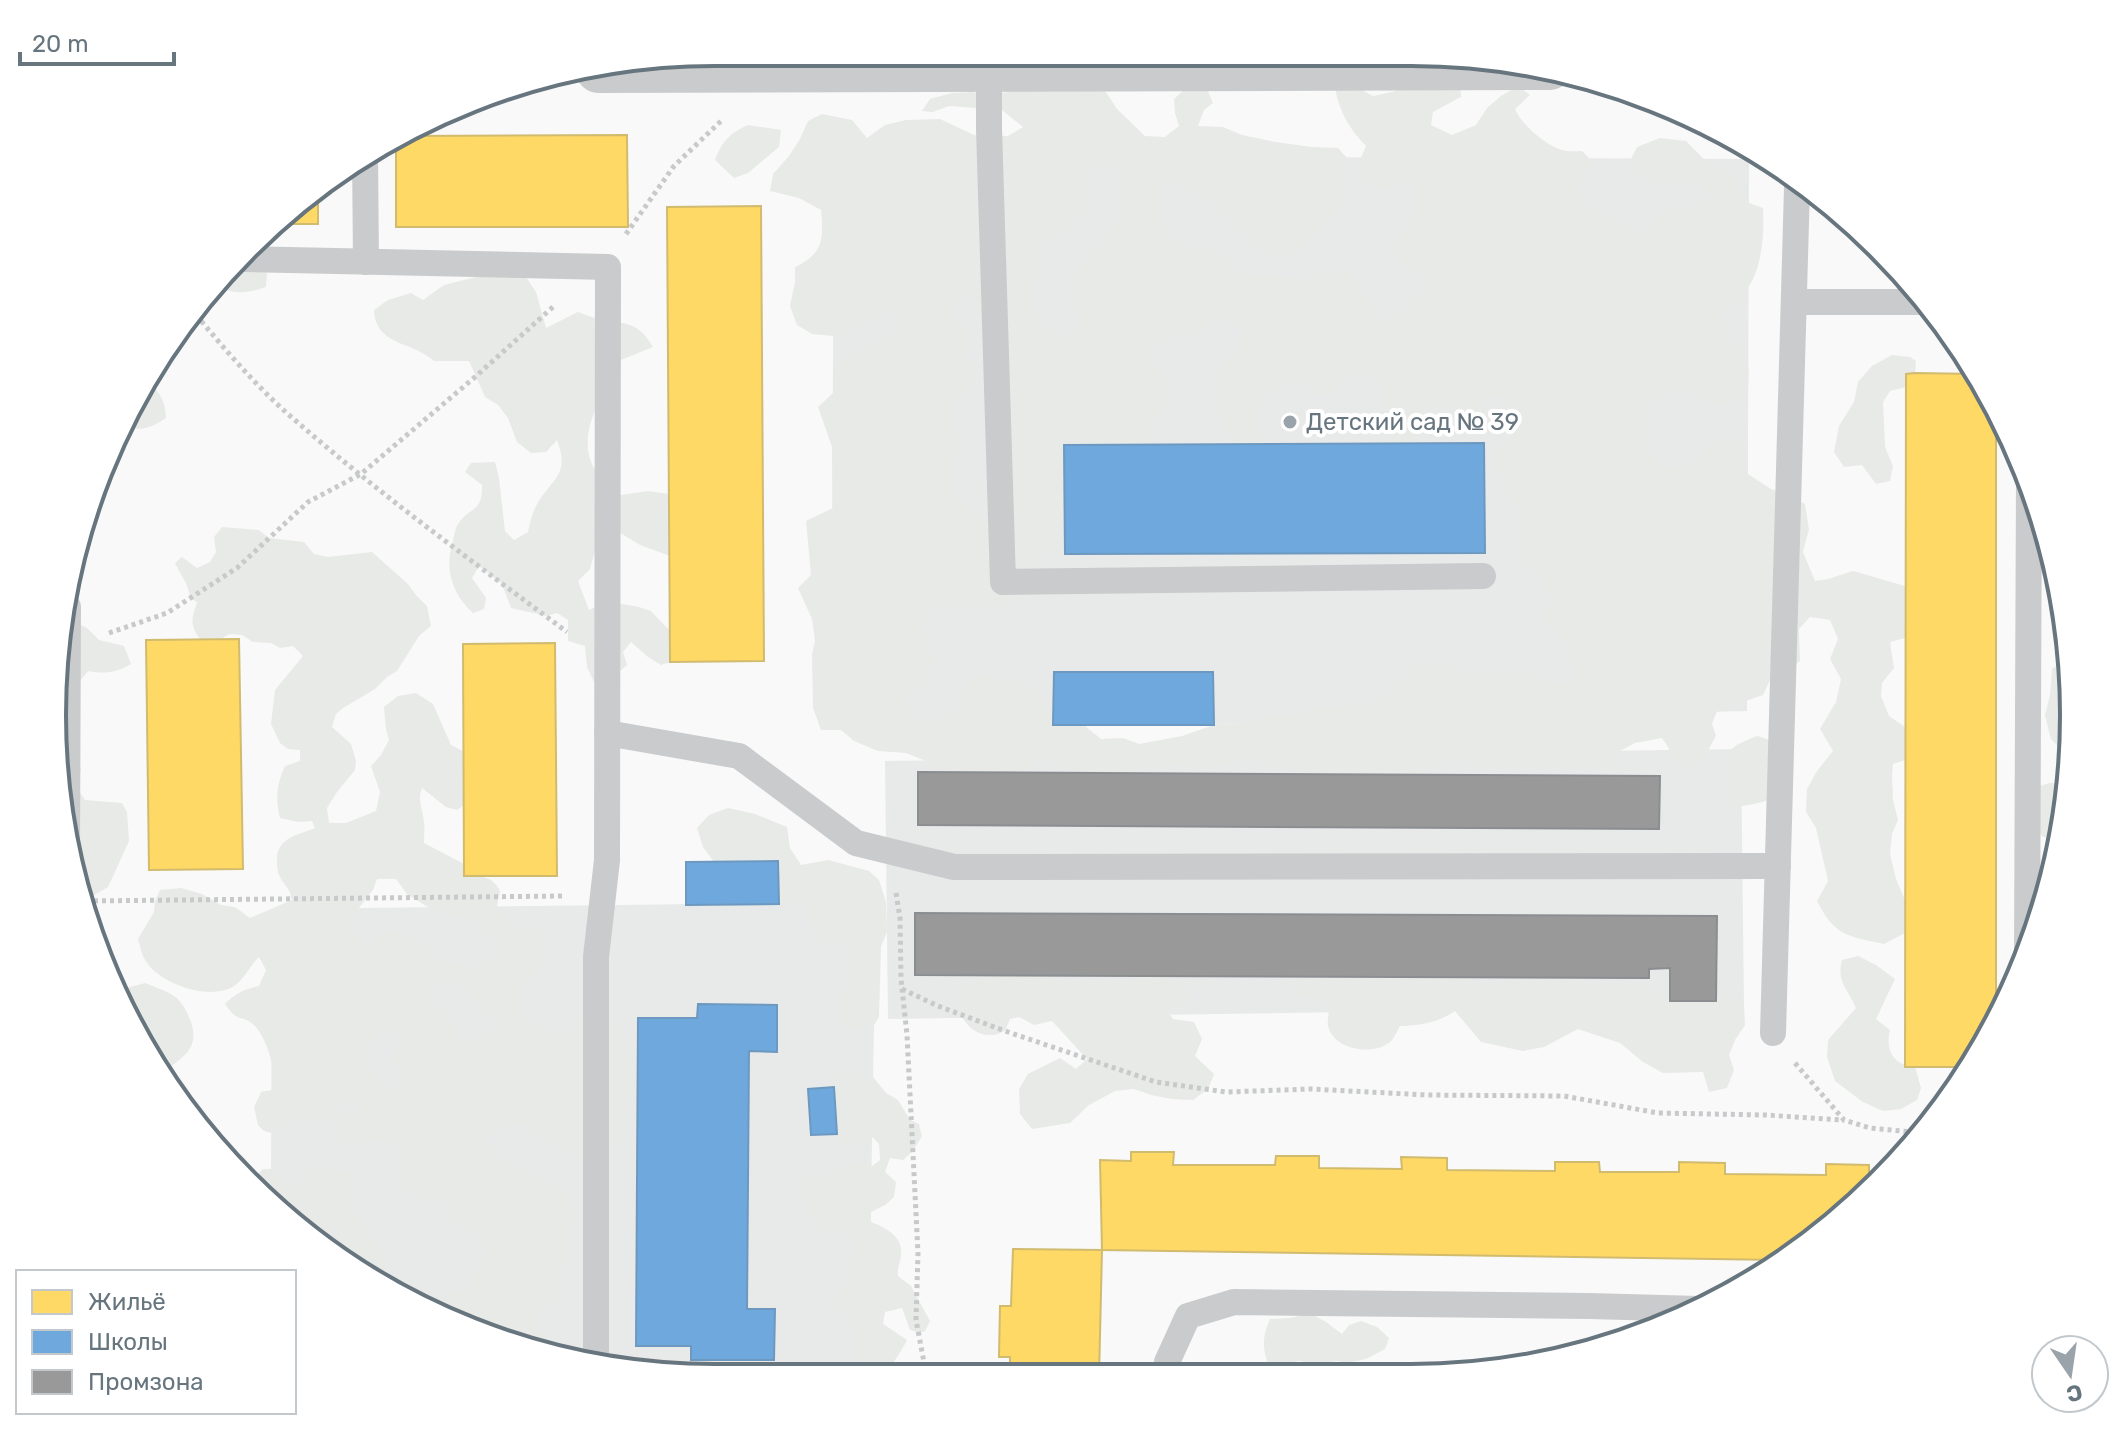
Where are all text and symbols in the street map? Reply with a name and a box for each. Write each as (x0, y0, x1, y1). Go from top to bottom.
scale bar (20, 16, 174, 66)
text: 20 m (32, 30, 89, 58)
place label: Детский сад № 39 (1306, 408, 1519, 436)
marker: Детский сад № 39 (1281, 413, 1299, 431)
legend (16, 1270, 296, 1414)
text: Жильё (88, 1288, 166, 1316)
text: Школы (88, 1328, 168, 1356)
north arrow (2030, 1334, 2110, 1414)
text: Промзона (88, 1368, 204, 1396)
text: С (2064, 1378, 2085, 1408)

